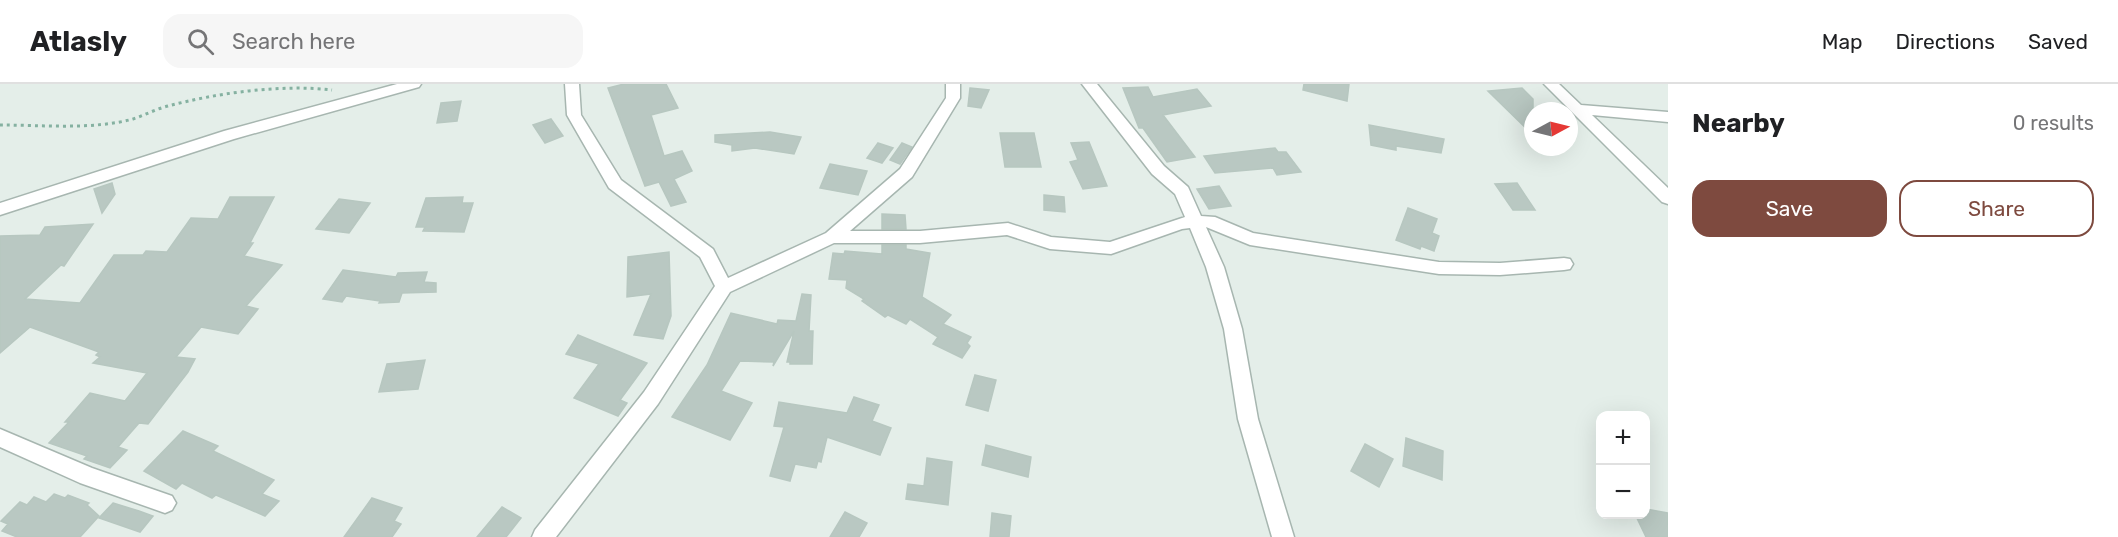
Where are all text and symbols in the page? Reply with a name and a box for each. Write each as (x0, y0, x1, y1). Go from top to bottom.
search box (163, 14, 583, 68)
text: Atlasly (30, 25, 127, 58)
icon: search (184, 25, 217, 58)
text: Search here (232, 28, 355, 55)
text: Map (1822, 29, 1863, 54)
text: Directions (1896, 29, 1995, 54)
text: Saved (2028, 29, 2088, 54)
north arrow (1524, 102, 1578, 156)
text: Nearby (1692, 108, 1785, 139)
text: 0 results (2013, 111, 2094, 135)
button: Save (1692, 180, 1887, 237)
button: Share (1899, 180, 2094, 237)
map controls (1596, 411, 1650, 519)
button: + (1596, 411, 1650, 465)
button: − (1596, 465, 1650, 519)

